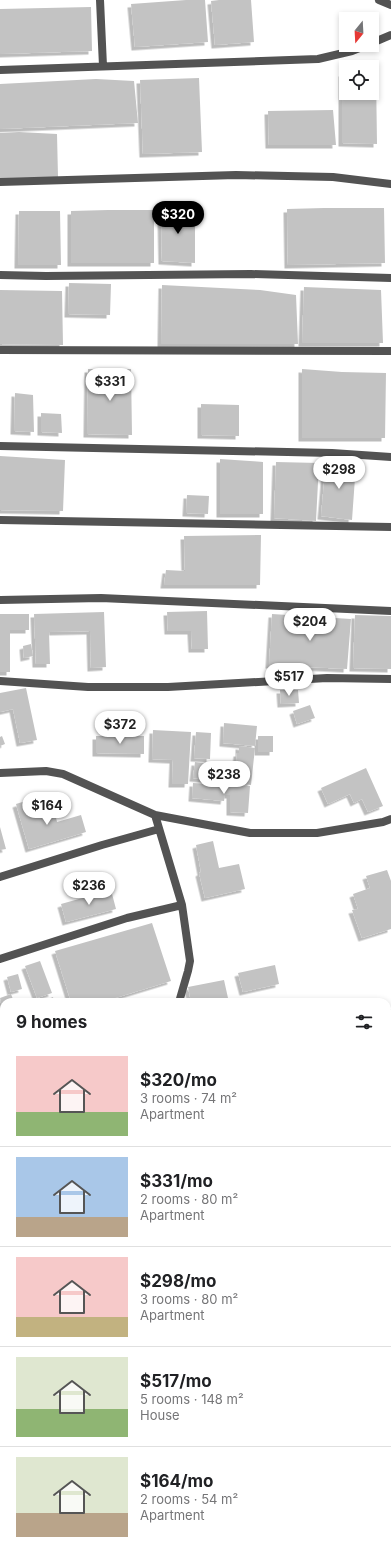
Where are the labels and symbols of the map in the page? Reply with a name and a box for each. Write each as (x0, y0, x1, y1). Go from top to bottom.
north arrow (339, 12, 379, 52)
pin: $320 (154, 201, 202, 235)
pin: $331 (86, 368, 134, 402)
pin: $298 (315, 456, 363, 490)
pin: $204 (286, 608, 334, 642)
pin: $517 (265, 663, 313, 697)
pin: $372 (96, 711, 144, 745)
pin: $238 (200, 761, 248, 795)
pin: $164 (23, 792, 71, 826)
pin: $236 (65, 872, 113, 906)

